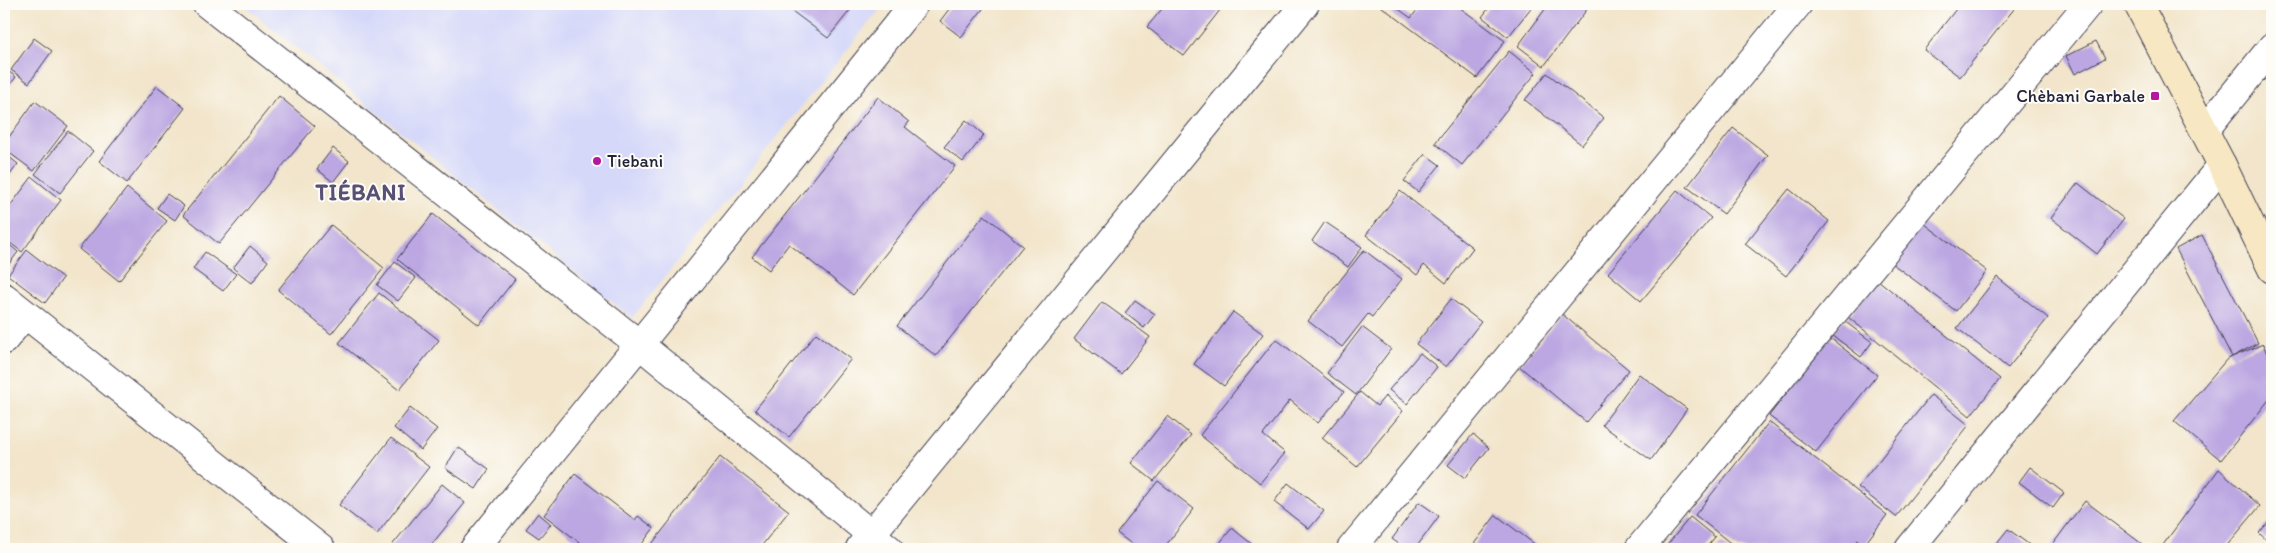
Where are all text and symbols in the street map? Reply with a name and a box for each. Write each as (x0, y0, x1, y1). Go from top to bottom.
place label: Chèbani Garbale (2016, 85, 2145, 107)
marker: Chèbani Garbale (2149, 90, 2161, 102)
place label: Tiebani (607, 150, 663, 172)
marker: Tiebani (591, 155, 603, 167)
district label: TIÉBANI (315, 179, 406, 206)

